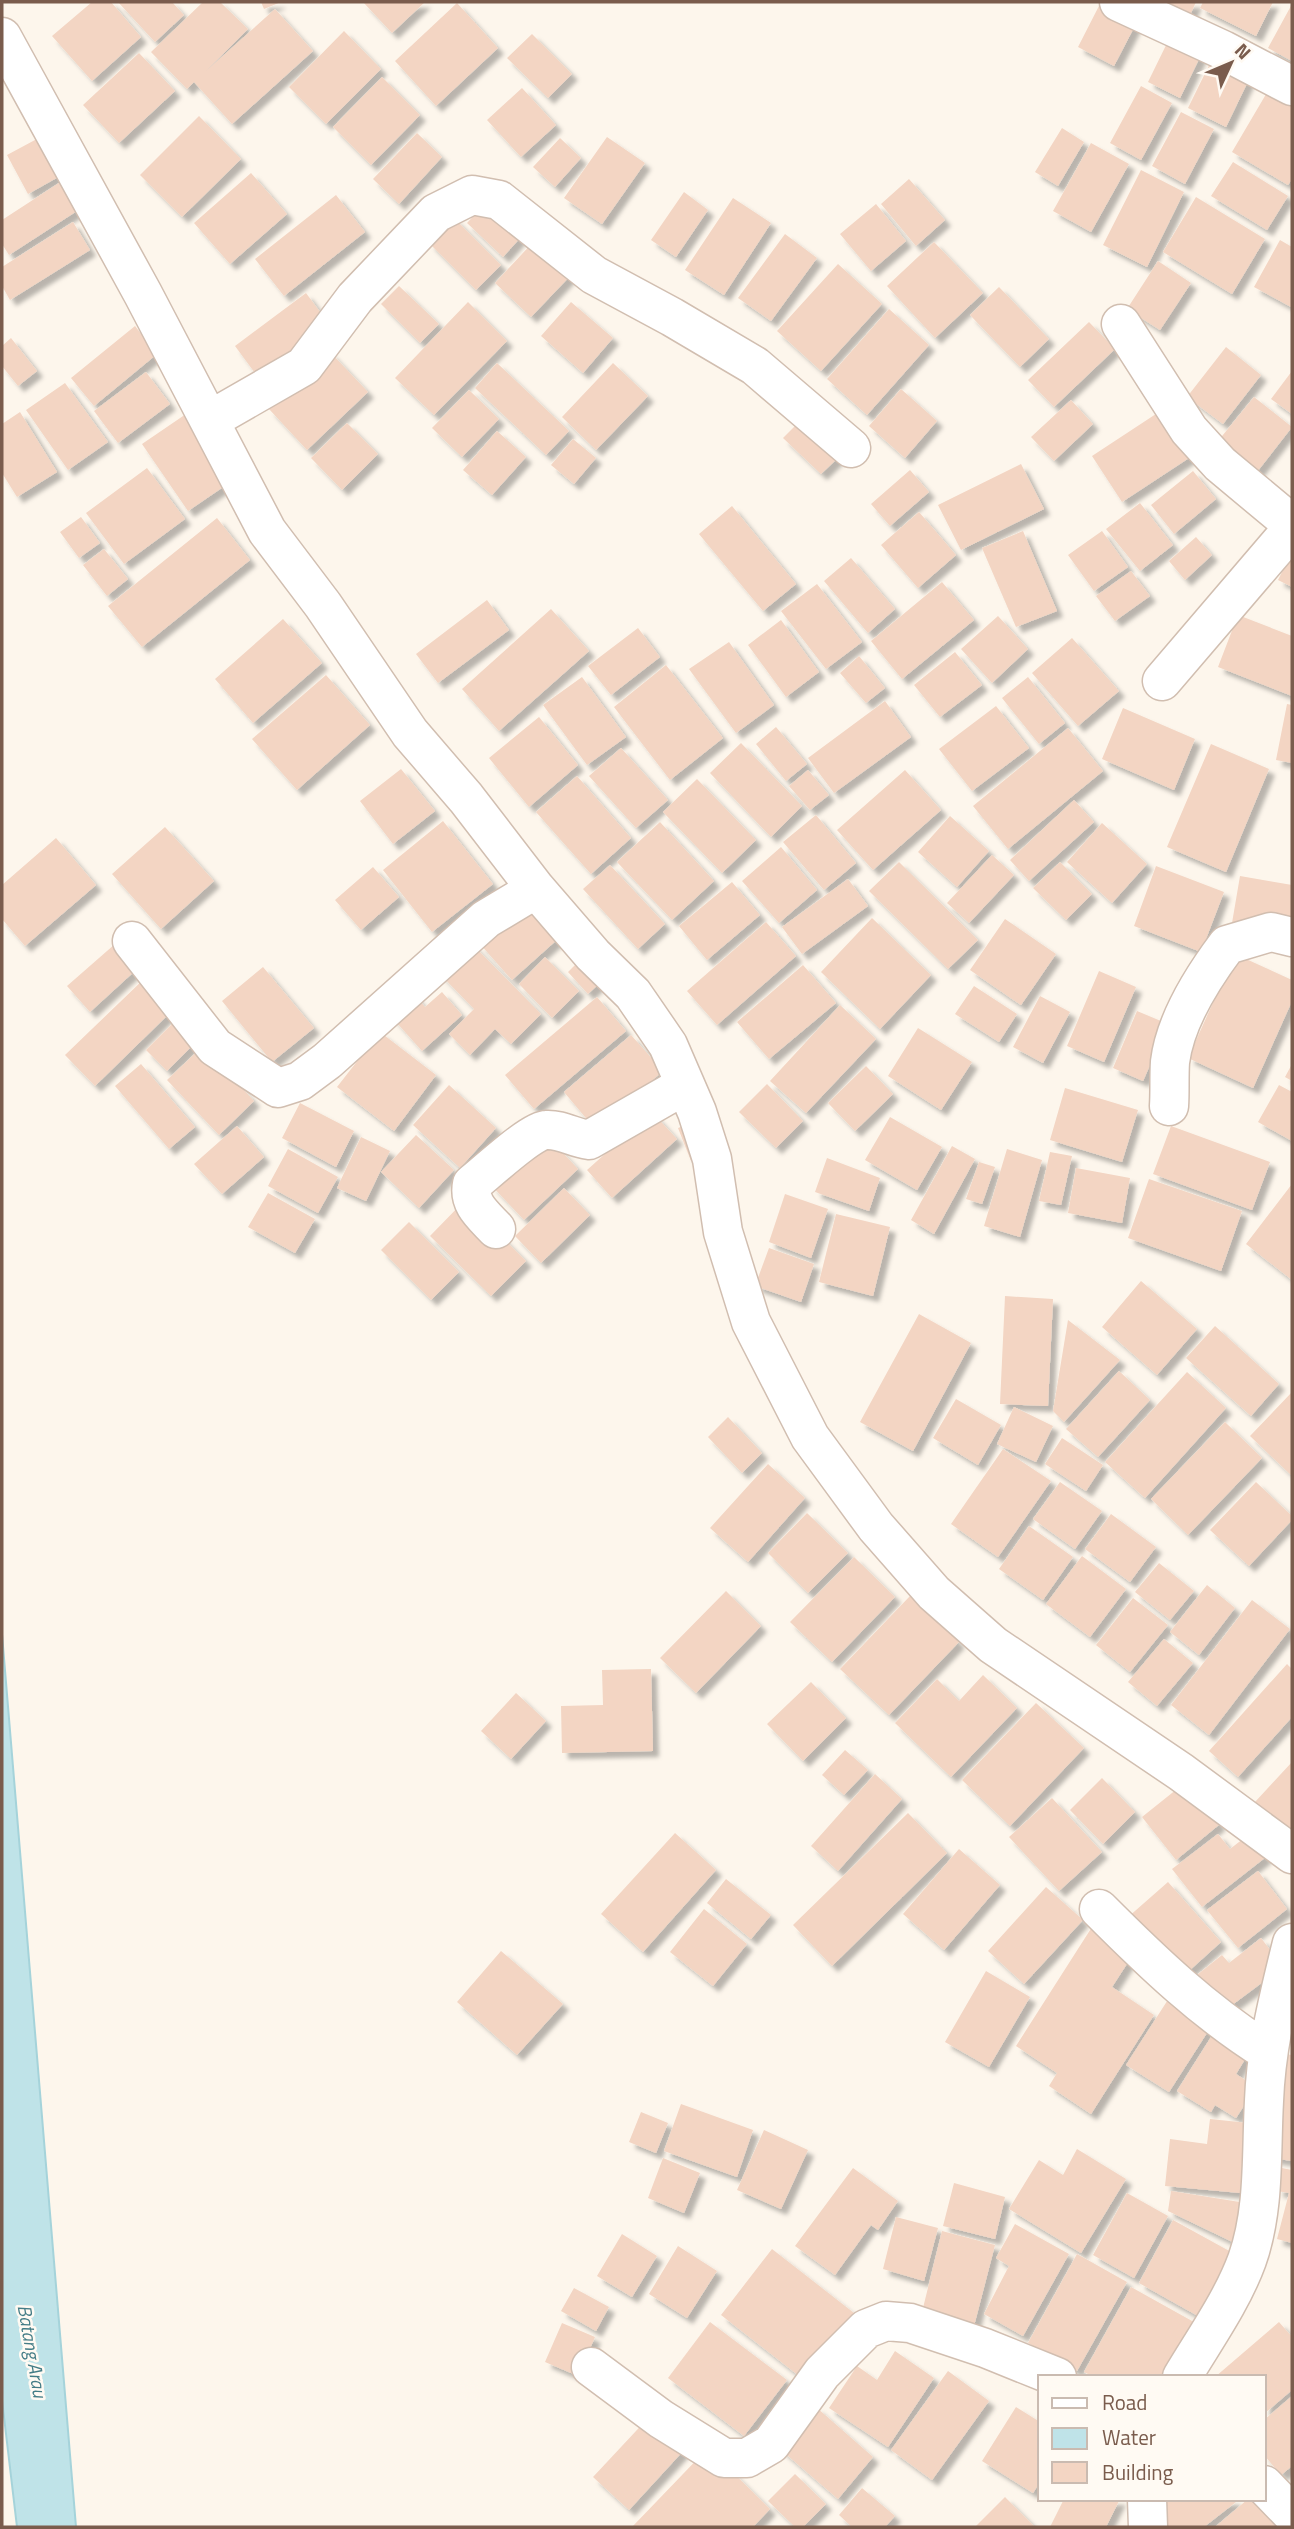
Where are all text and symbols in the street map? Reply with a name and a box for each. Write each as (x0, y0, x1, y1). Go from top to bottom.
north arrow (1196, 28, 1266, 98)
text: N (1229, 36, 1259, 66)
water label: Batang Arau (11, 2302, 56, 2401)
legend (1038, 2375, 1266, 2501)
text: Road (1102, 2386, 1147, 2418)
text: Water (1102, 2421, 1156, 2453)
text: Building (1102, 2456, 1174, 2488)

